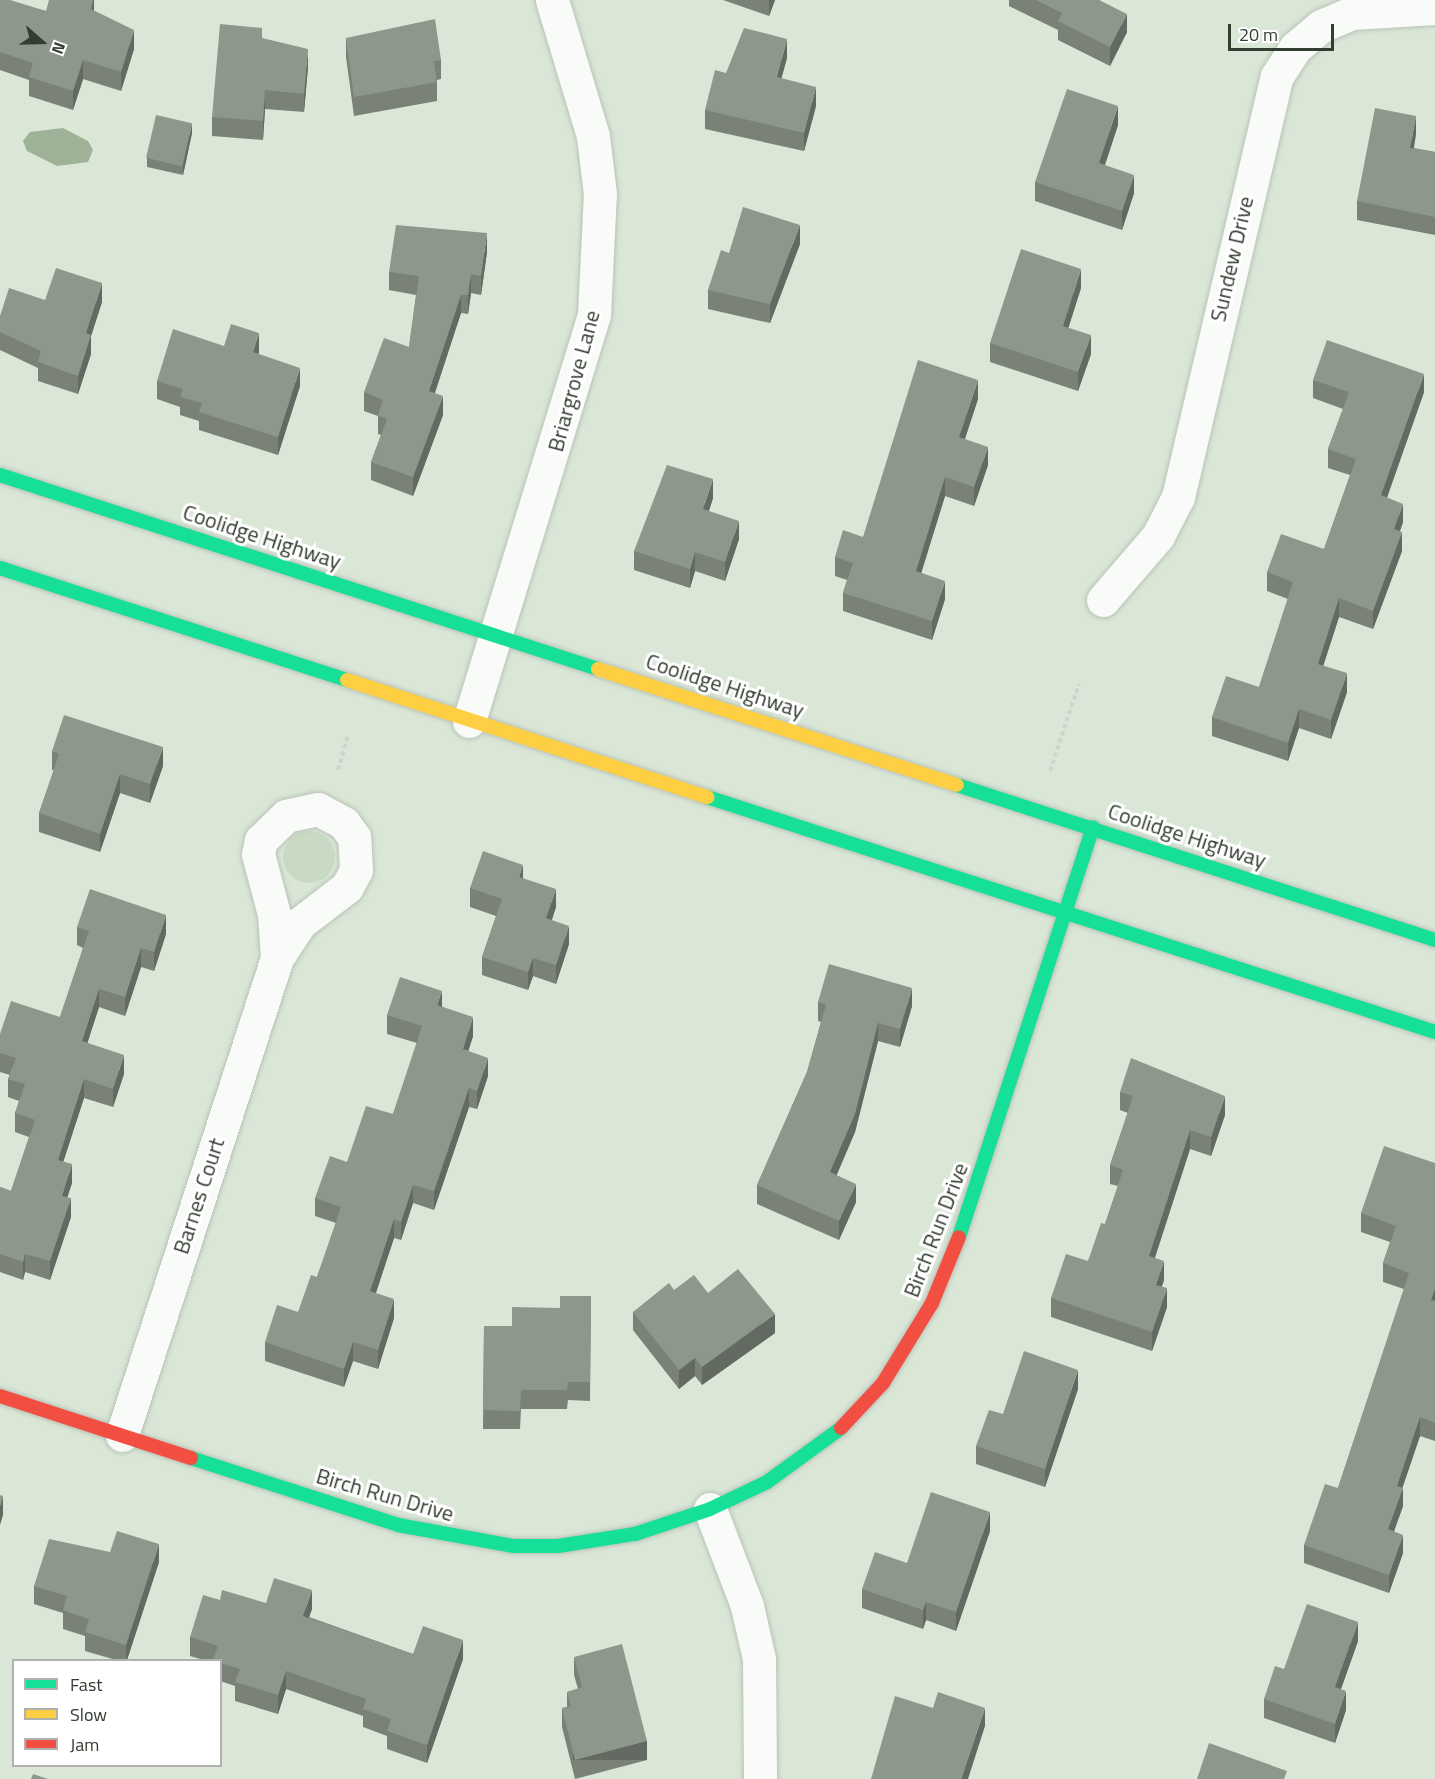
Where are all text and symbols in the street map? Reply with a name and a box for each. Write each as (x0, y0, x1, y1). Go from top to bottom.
north arrow (12, 12, 72, 72)
scale bar (1231, 12, 1338, 50)
text: 20 m (1239, 21, 1278, 48)
text: N (46, 39, 72, 57)
street label: Sundew Drive (1205, 194, 1259, 324)
street label: Briargrove Lane (542, 307, 606, 455)
street label: Coolidge Highway (180, 499, 344, 575)
street label: Coolidge Highway (643, 648, 807, 724)
street label: Coolidge Highway (1105, 798, 1269, 874)
street label: Barnes Court (168, 1135, 230, 1257)
street label: Birch Run Drive (898, 1159, 974, 1301)
street label: Birch Run Drive (313, 1463, 457, 1527)
legend (12, 1659, 222, 1767)
text: Fast (70, 1671, 103, 1698)
text: Slow (70, 1701, 107, 1728)
text: Jam (70, 1731, 99, 1758)

